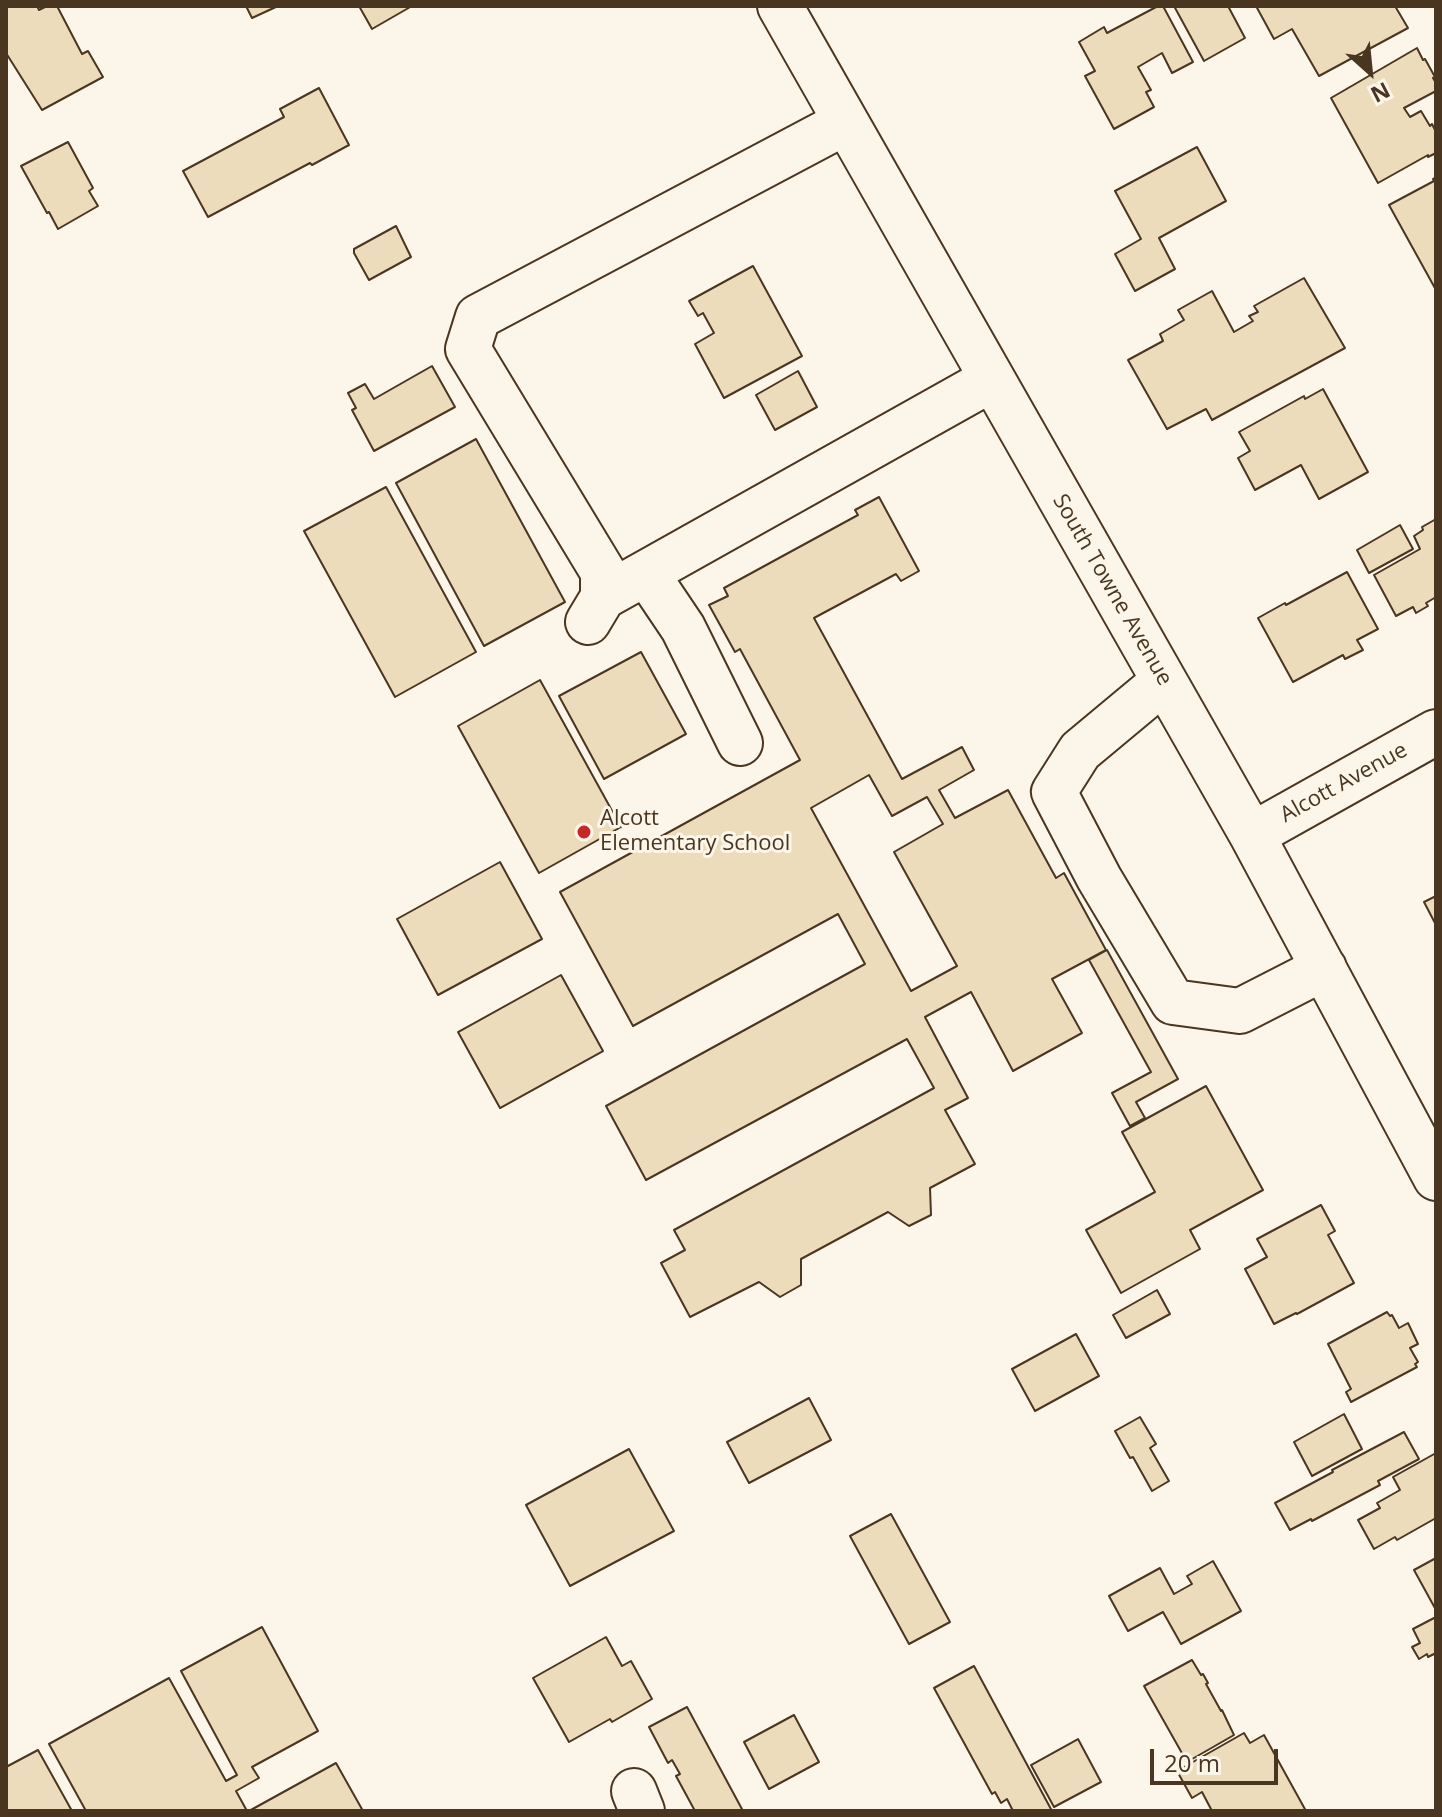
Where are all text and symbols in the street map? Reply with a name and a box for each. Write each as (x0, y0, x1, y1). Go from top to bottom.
north arrow (1330, 32, 1410, 112)
text: N (1366, 76, 1396, 111)
street label: South Towne Avenue (1046, 490, 1178, 690)
street label: Alcott Avenue (1276, 737, 1412, 829)
place label: Alcott Elementary School (600, 806, 790, 858)
marker: Alcott Elementary School (575, 823, 593, 841)
scale bar (1154, 1733, 1282, 1783)
text: 20 m (1164, 1746, 1220, 1779)

